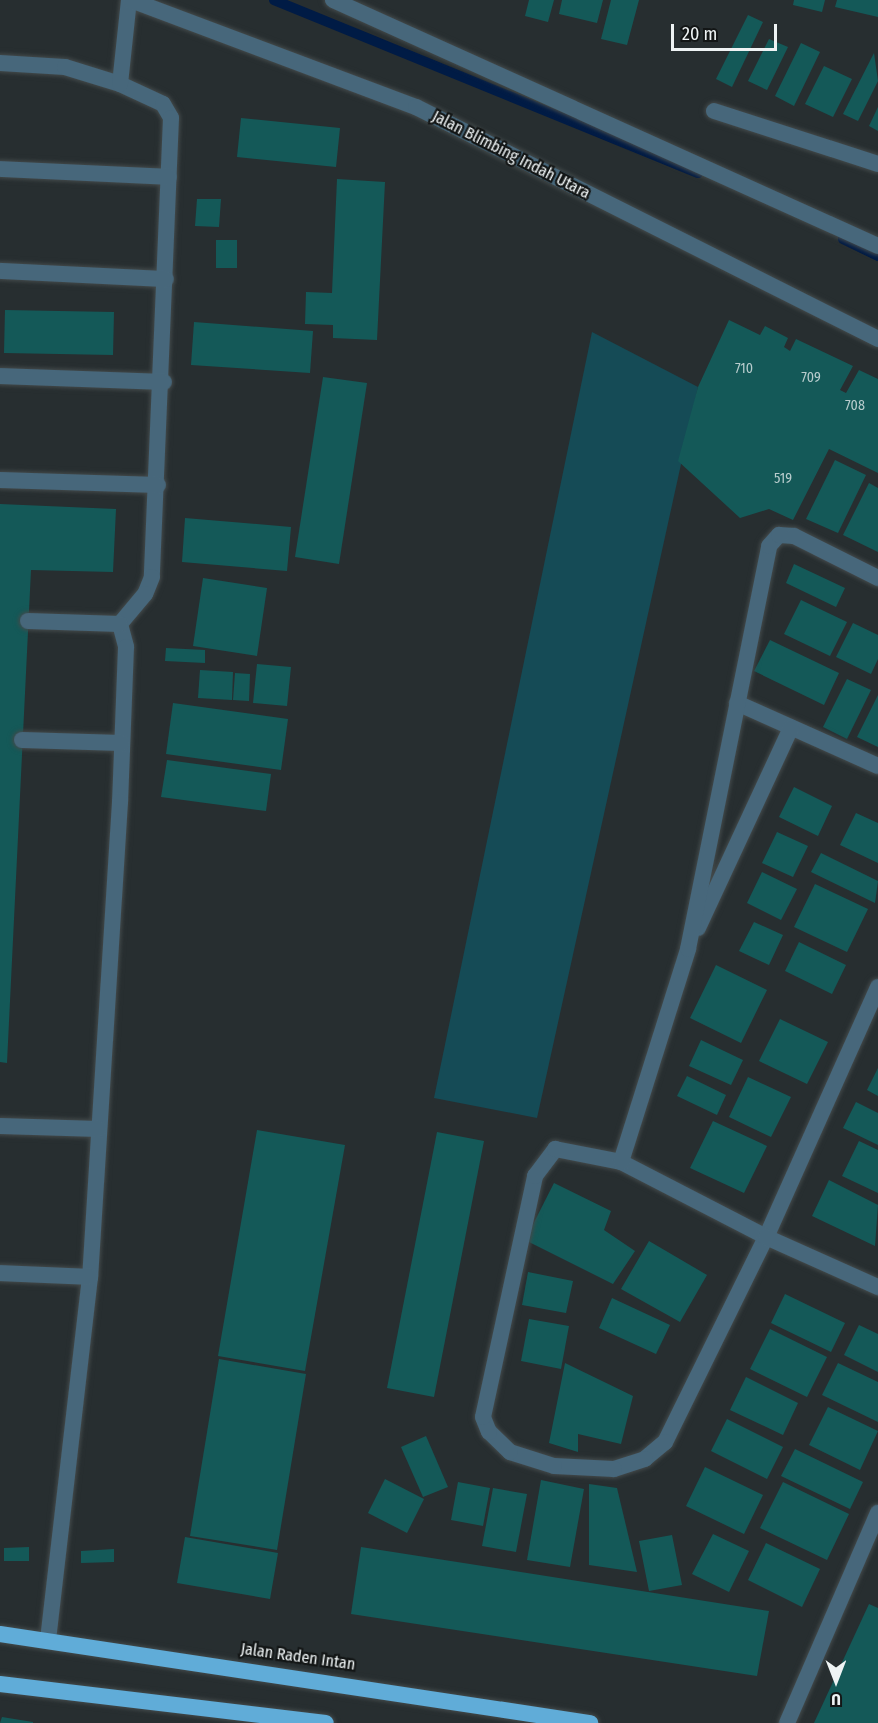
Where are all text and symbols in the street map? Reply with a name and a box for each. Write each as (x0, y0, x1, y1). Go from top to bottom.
scale bar (674, 12, 780, 50)
text: 20 m (682, 23, 717, 45)
street label: Jalan Blimbing Indah Utara (429, 107, 593, 203)
house number: 710 (735, 361, 753, 377)
house number: 709 (801, 370, 821, 386)
house number: 708 (845, 398, 865, 414)
house number: 519 (774, 471, 792, 487)
street label: Jalan Raden Intan (240, 1639, 356, 1675)
north arrow (806, 1651, 866, 1711)
text: U (831, 1690, 841, 1709)

